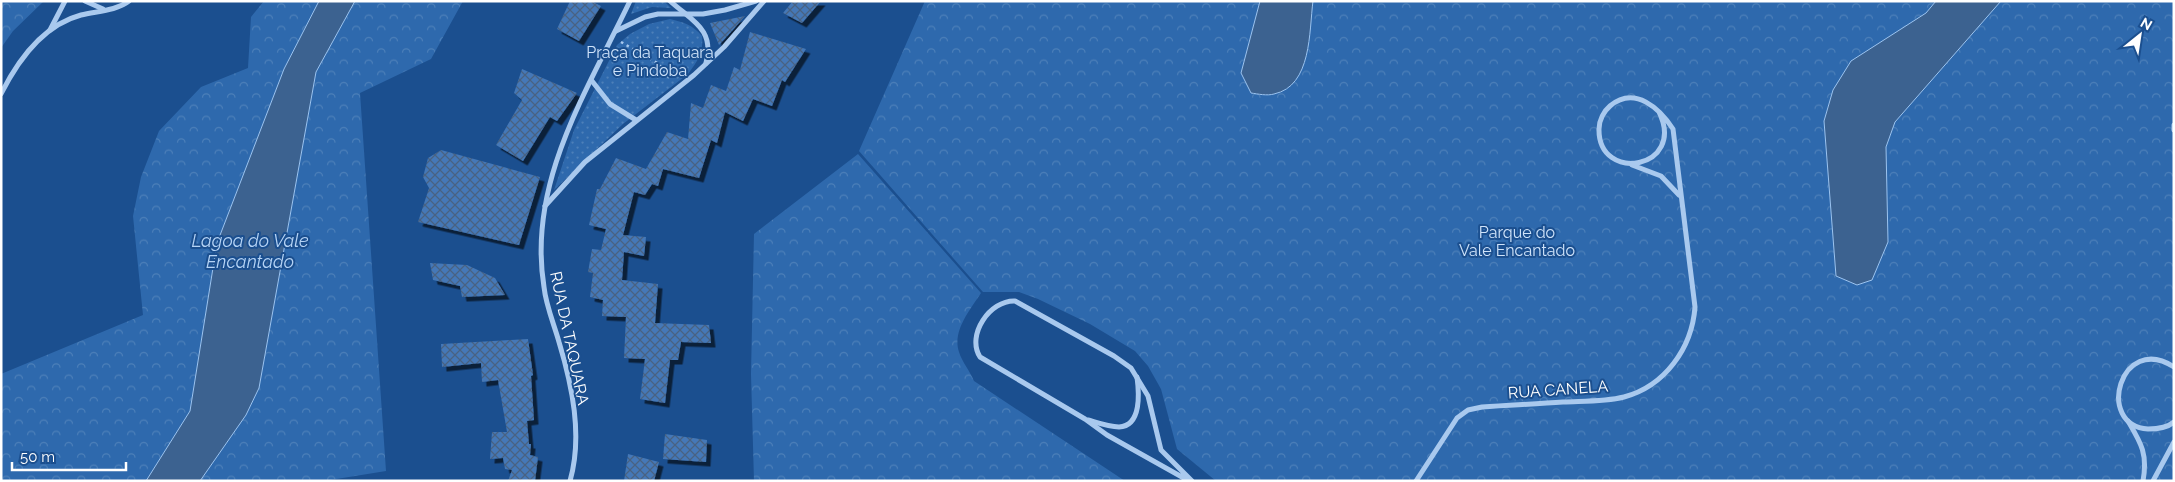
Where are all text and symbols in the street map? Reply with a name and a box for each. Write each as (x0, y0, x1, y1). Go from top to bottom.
north arrow (2115, 10, 2165, 60)
text: N (2138, 14, 2155, 33)
park label: Praça da Taquara e Pindoba (586, 43, 714, 80)
park label: Parque do Vale Encantado (1459, 223, 1575, 260)
water label: Lagoa do Vale Encantado (191, 230, 309, 272)
street label: RUA DA TAQUARA (546, 270, 593, 407)
street label: RUA CANELA (1507, 377, 1609, 402)
scale bar (12, 440, 126, 472)
text: 50 m (20, 448, 55, 466)

